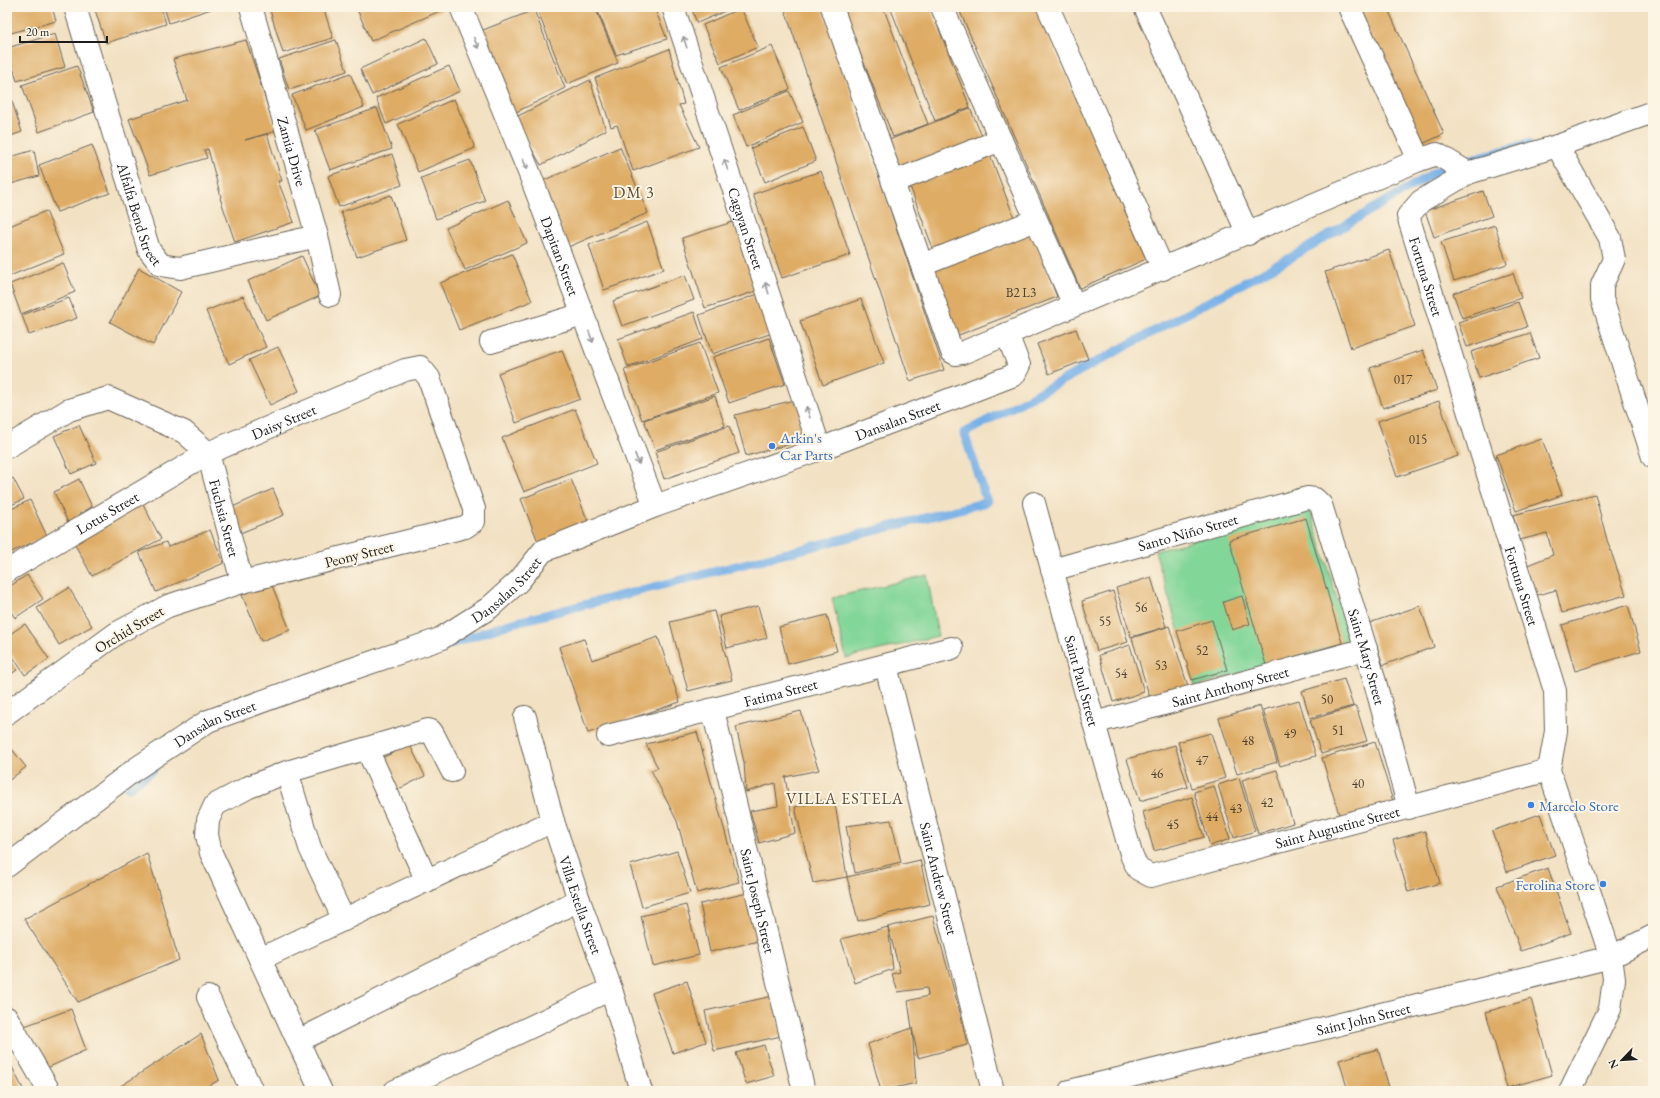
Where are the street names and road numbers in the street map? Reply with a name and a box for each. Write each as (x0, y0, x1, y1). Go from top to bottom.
street label: Zamia Drive (274, 114, 312, 188)
street label: Alfalfa Bend Street (113, 159, 167, 269)
street label: Cagayan Street (724, 185, 769, 272)
street label: Dapitan Street (537, 213, 584, 298)
street label: Fortuna Street (1405, 234, 1448, 319)
street label: Dansalan Street (852, 394, 943, 444)
street label: Daisy Street (248, 399, 319, 443)
street label: Fuchsia Street (206, 477, 245, 559)
street label: Lotus Street (72, 486, 142, 538)
street label: Santo Niño Street (1136, 508, 1240, 555)
street label: Peony Street (322, 536, 396, 572)
street label: Fortuna Street (1501, 544, 1544, 628)
street label: Dansalan Street (467, 552, 545, 627)
street label: Orchid Street (91, 601, 167, 657)
street label: Saint Mary Street (1344, 606, 1390, 707)
street label: Saint Paul Street (1061, 633, 1104, 728)
street label: Saint Anthony Street (1169, 661, 1291, 711)
street label: Fatima Street (742, 673, 820, 710)
street label: Dansalan Street (170, 695, 258, 751)
street label: Saint Augustine Street (1273, 801, 1402, 852)
street label: Saint Andrew Street (916, 820, 963, 937)
street label: Saint Joseph Street (737, 846, 780, 955)
street label: Villa Estella Street (556, 853, 607, 957)
street label: Saint John Street (1314, 998, 1412, 1039)

